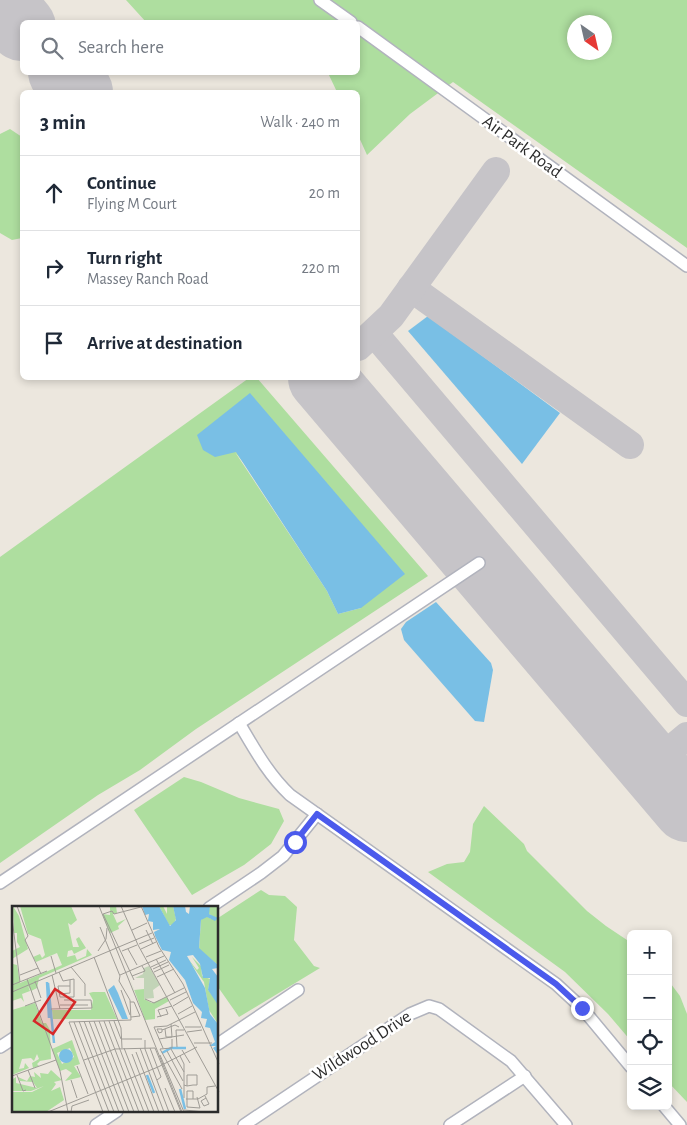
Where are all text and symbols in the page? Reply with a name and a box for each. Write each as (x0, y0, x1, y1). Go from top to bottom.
north arrow (567, 15, 612, 60)
search box (20, 20, 360, 75)
icon: search (38, 34, 66, 62)
text: Search here (78, 38, 164, 57)
text: 3 min (40, 112, 86, 133)
street label: Air Park Road (479, 112, 565, 182)
text: Walk · 240 m (260, 114, 340, 130)
text: Continue (87, 174, 156, 193)
icon: ahead (40, 179, 68, 207)
text: 20 m (309, 185, 340, 201)
text: Flying M Court (87, 196, 177, 212)
text: Turn right (87, 249, 162, 268)
icon: right (40, 254, 68, 282)
text: 220 m (302, 260, 340, 276)
text: Massey Ranch Road (87, 271, 209, 287)
icon: arrive (40, 329, 68, 357)
text: Arrive at destination (87, 334, 243, 353)
route start (284, 831, 307, 854)
inset map (12, 906, 219, 1112)
map controls (627, 930, 672, 1110)
button: + (627, 930, 672, 975)
button: − (627, 975, 672, 1020)
route end (571, 997, 594, 1020)
street label: Wildwood Drive (310, 1008, 414, 1084)
button: locate (627, 1020, 672, 1065)
button: layers (627, 1065, 672, 1110)

